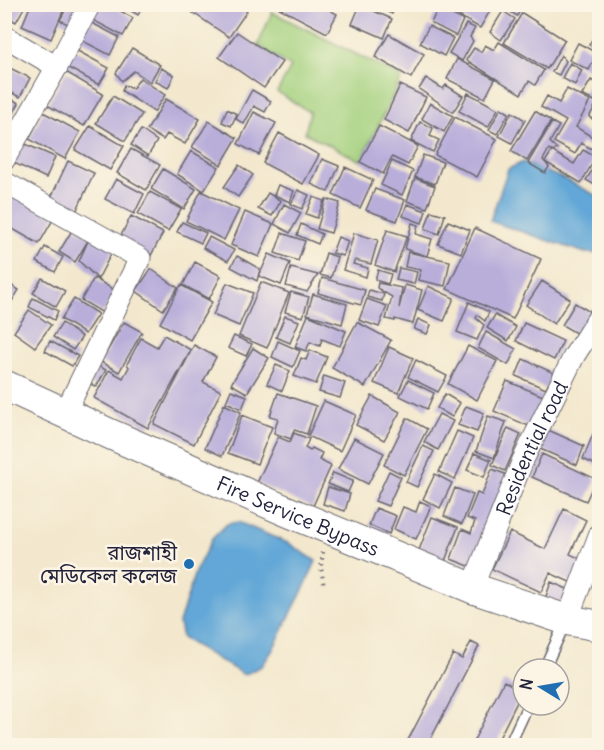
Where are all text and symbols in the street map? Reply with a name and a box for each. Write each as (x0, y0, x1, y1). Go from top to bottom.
street label: Residential road (490, 377, 572, 519)
street label: Fire Service Bypass (213, 470, 383, 561)
place label: রাজশাহী মেডিকেল কলেজ (40, 540, 178, 588)
marker: রাজশাহী মেডিকেল কলেজ (182, 557, 196, 571)
north arrow (511, 657, 571, 717)
text: N (515, 677, 537, 691)

